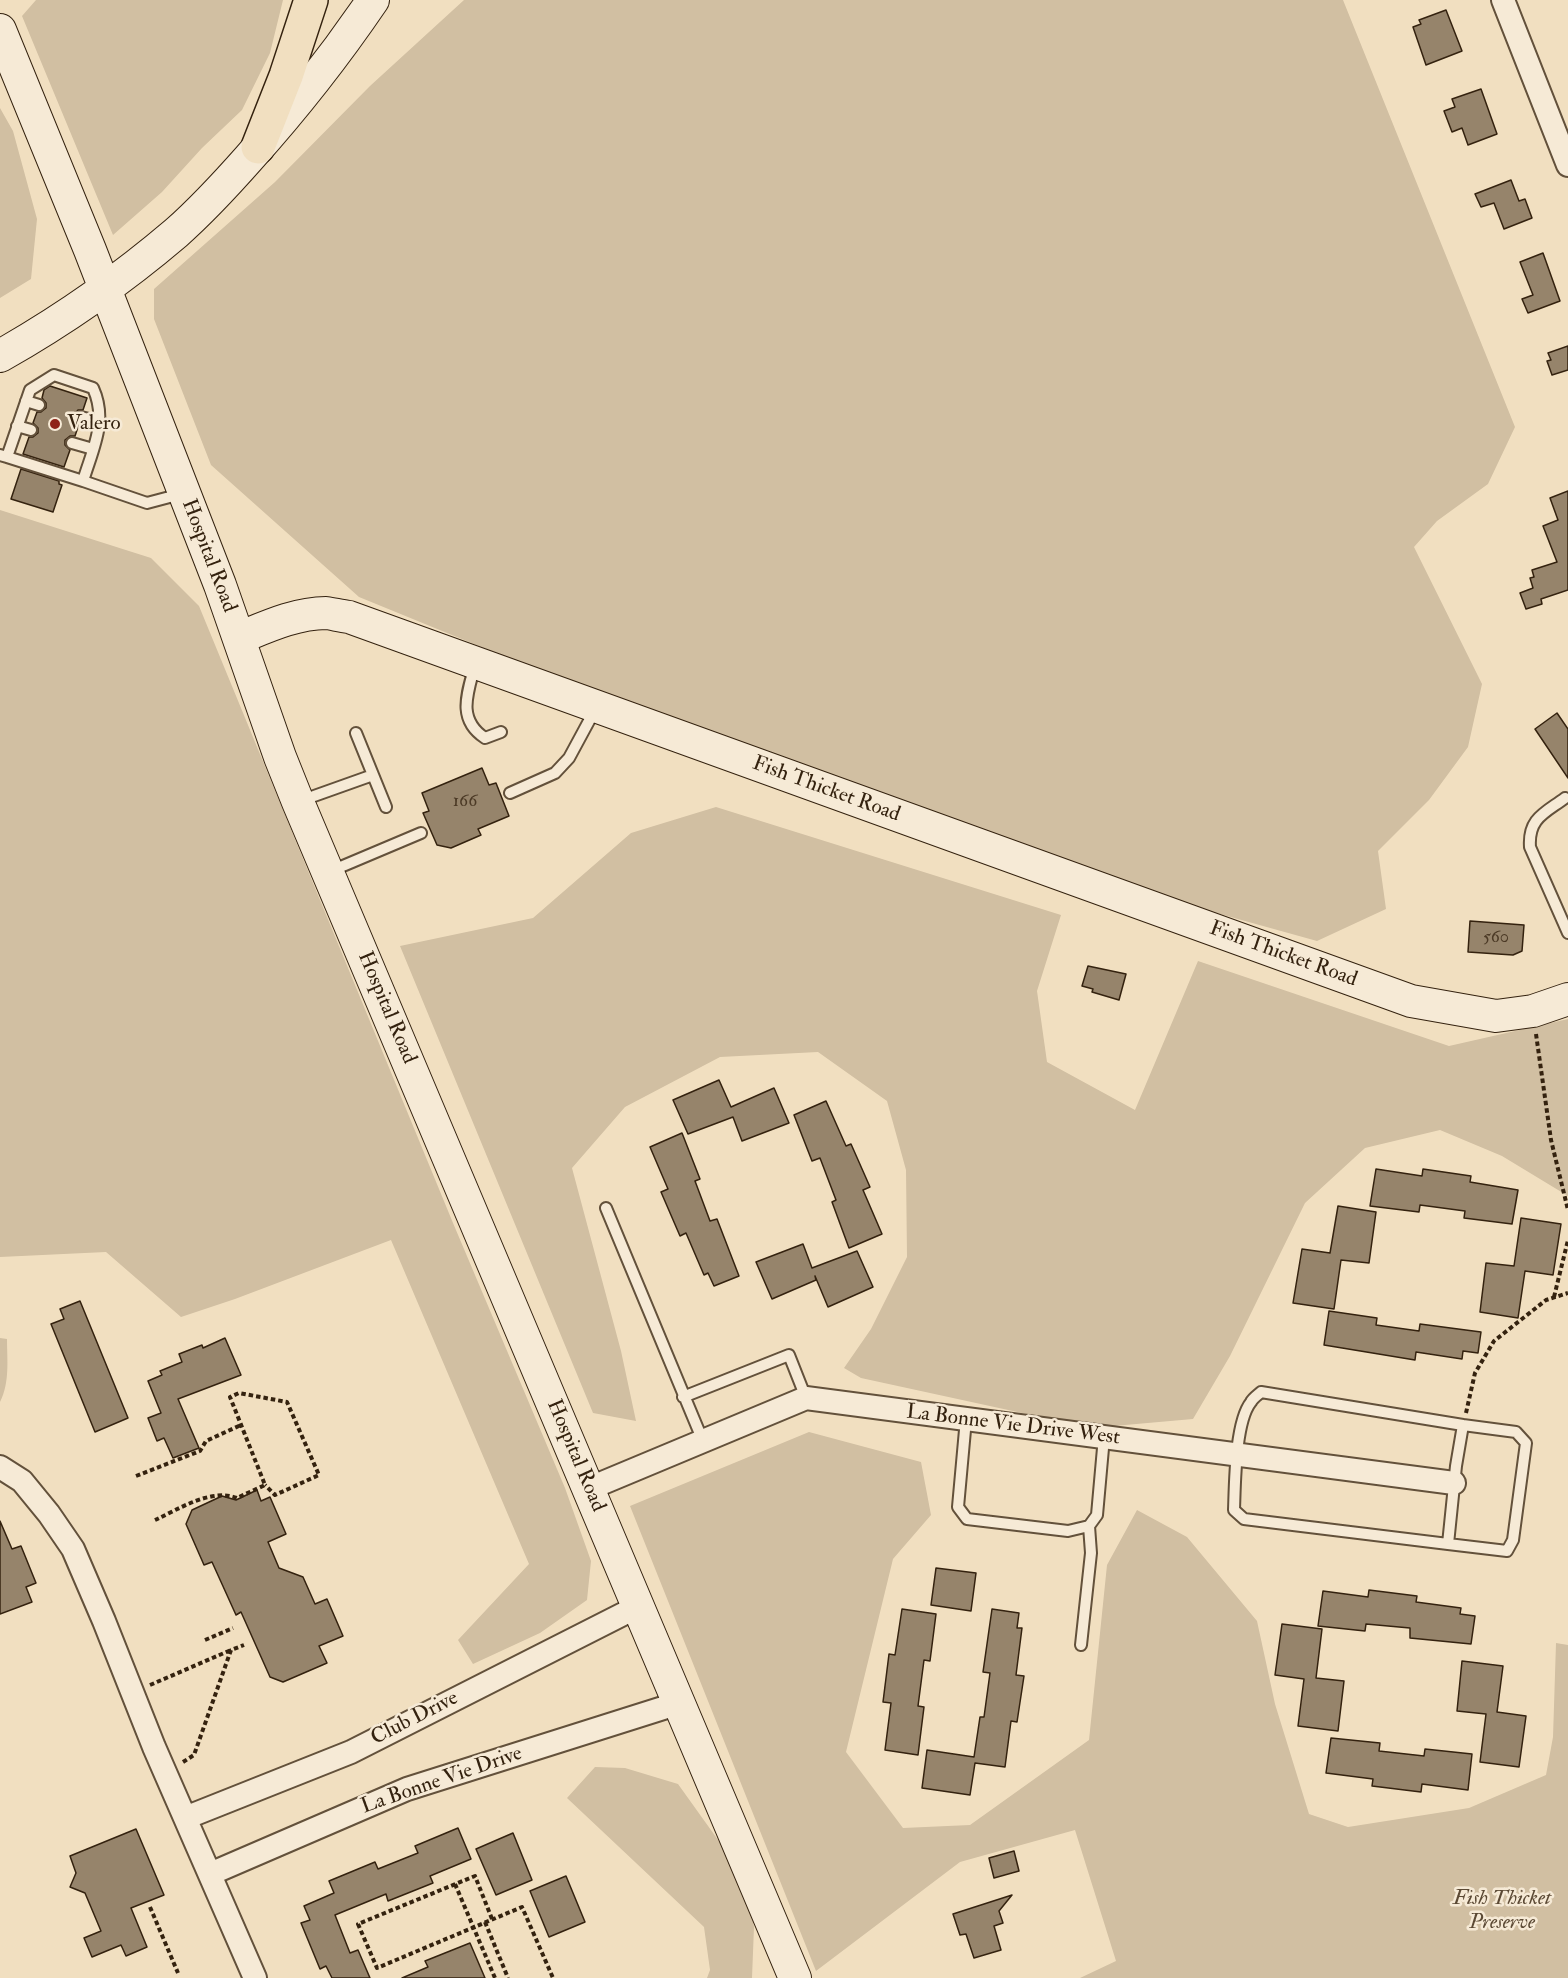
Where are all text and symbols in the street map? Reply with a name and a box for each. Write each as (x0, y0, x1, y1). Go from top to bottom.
place label: Valero (67, 411, 121, 437)
marker: Valero (48, 417, 62, 431)
street label: Hospital Road (175, 496, 241, 616)
street label: Fish Thicket Road (749, 752, 903, 828)
house number: 166 (453, 791, 477, 813)
street label: Fish Thicket Road (1206, 917, 1360, 993)
house number: 560 (1483, 927, 1509, 949)
street label: Hospital Road (351, 948, 421, 1068)
street label: Hospital Road (540, 1396, 610, 1516)
street label: La Bonne Vie Drive West (905, 1400, 1121, 1452)
street label: Club Drive (367, 1686, 463, 1752)
street label: La Bonne Vie Drive (358, 1742, 526, 1820)
park label: Fish Thicket Preserve (1453, 1886, 1551, 1936)

